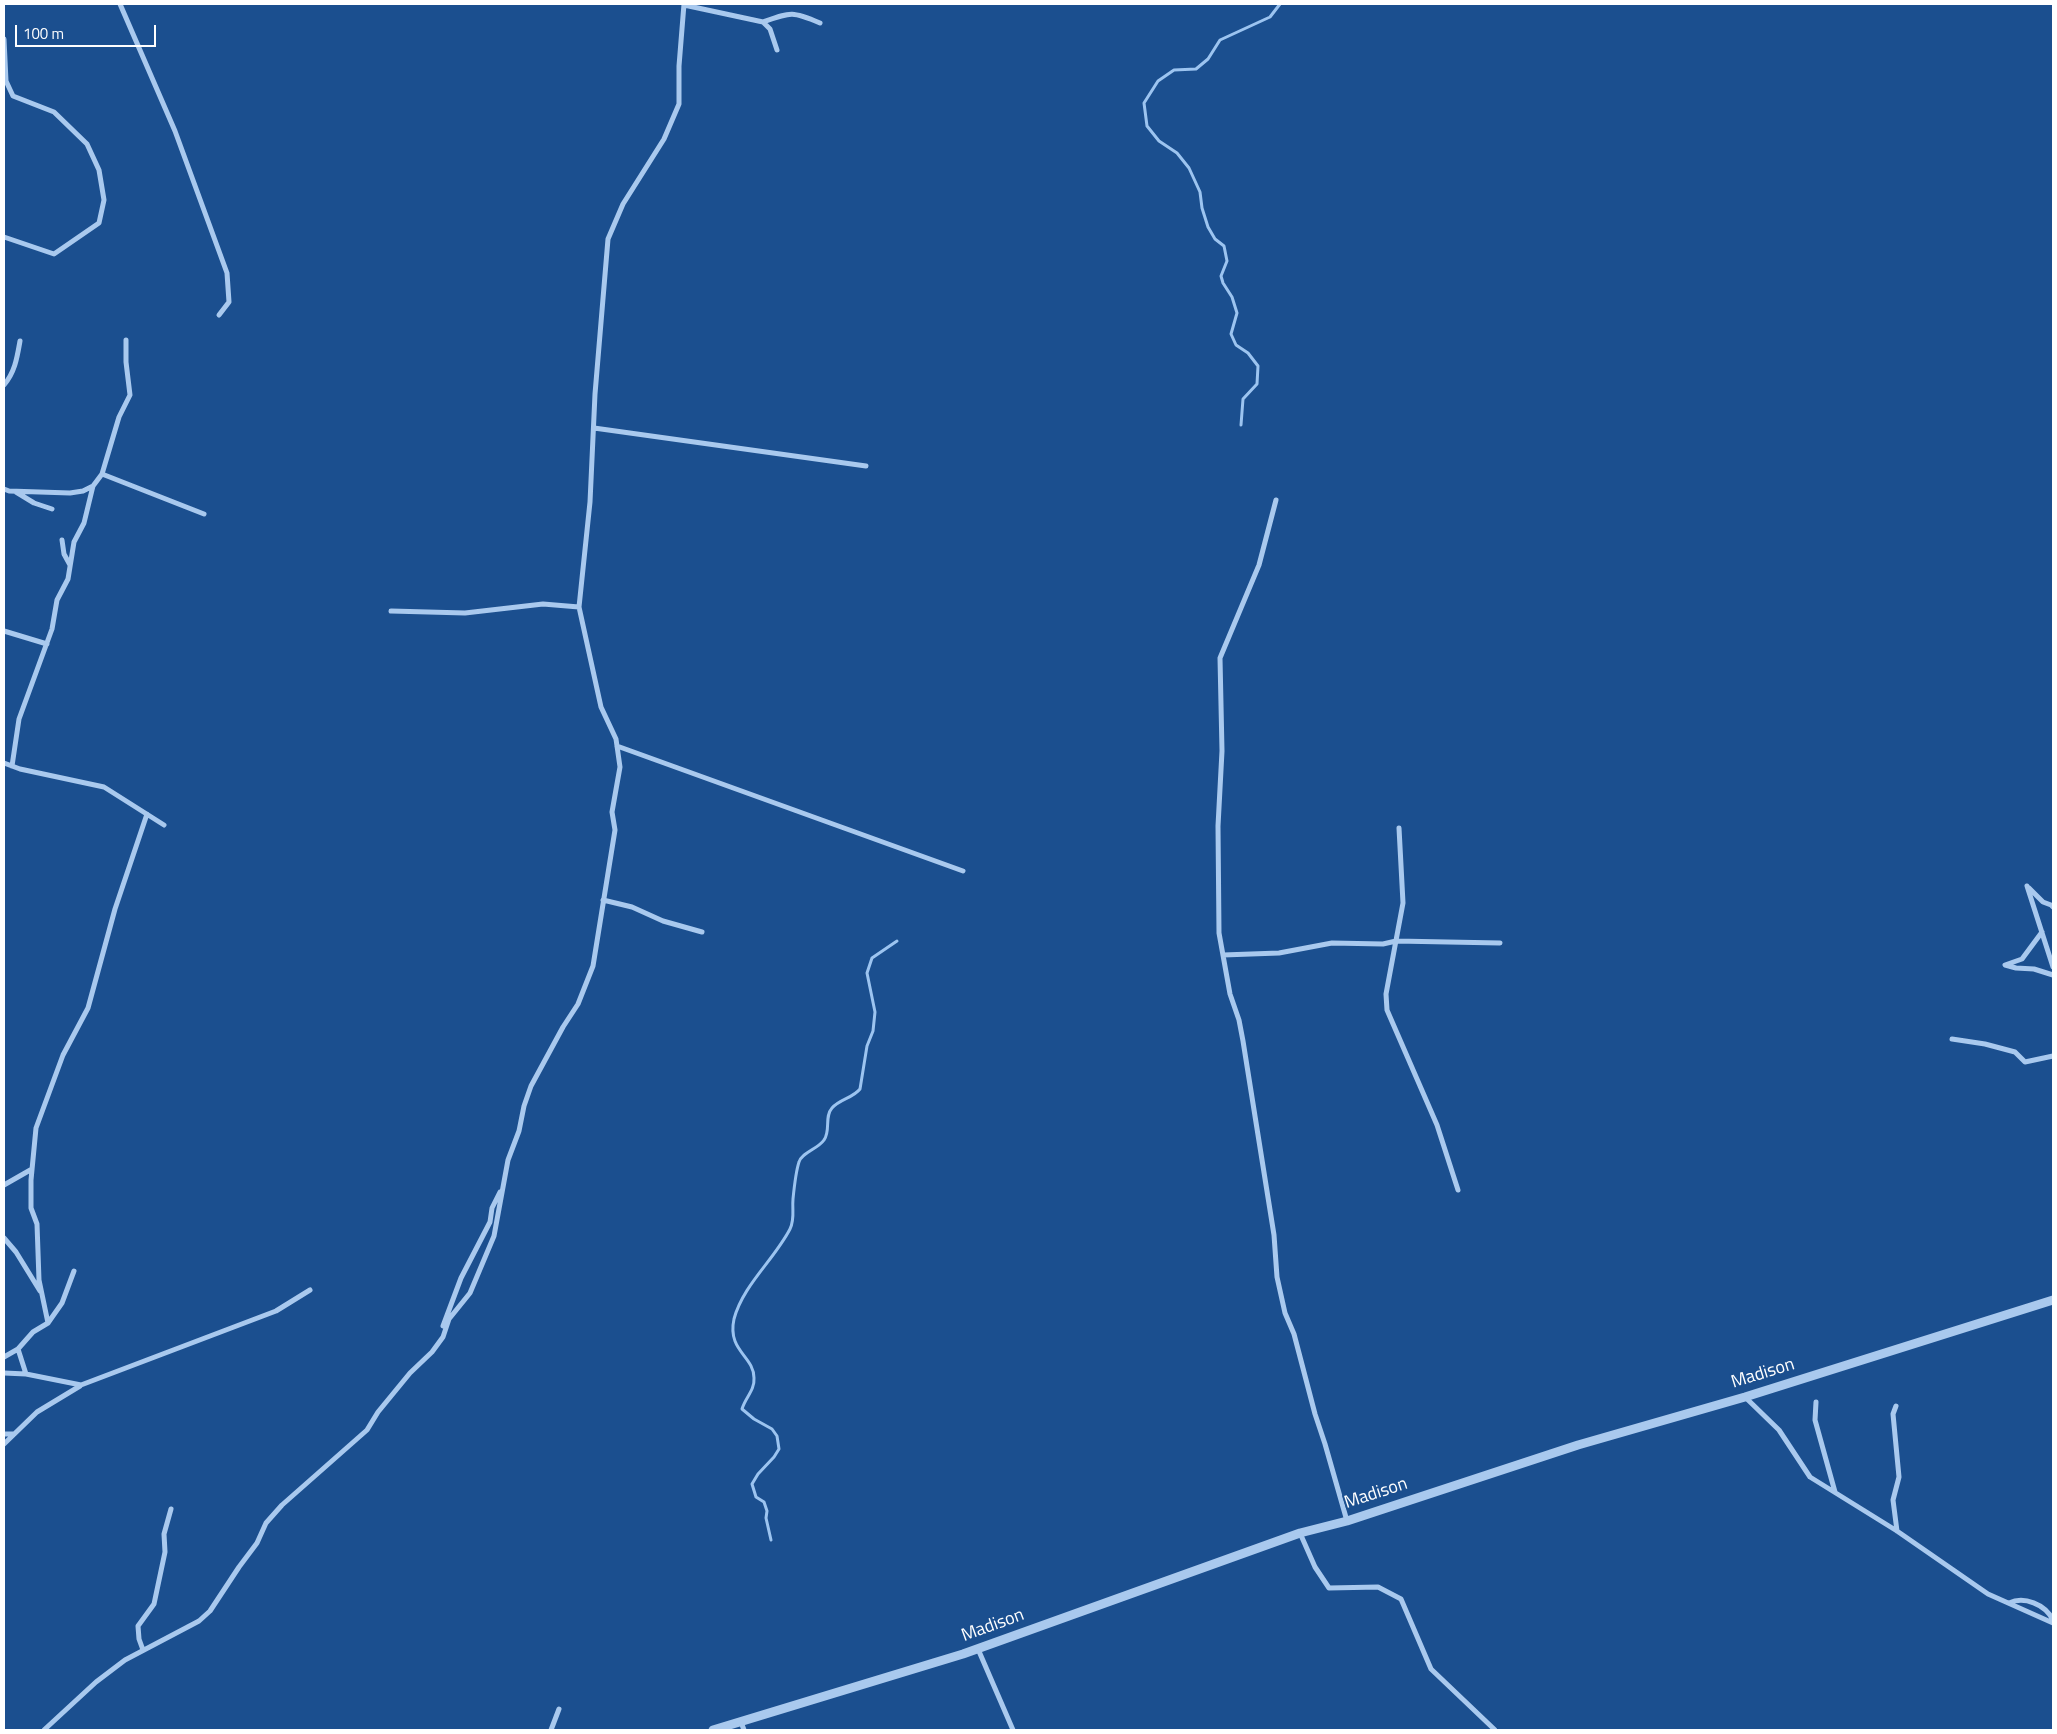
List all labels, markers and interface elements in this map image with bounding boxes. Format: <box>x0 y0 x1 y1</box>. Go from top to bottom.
scale bar <box>18 15 159 47</box>
text: 100 m <box>23 22 64 45</box>
street label: Madison <box>1729 1354 1797 1394</box>
street label: Madison <box>1342 1474 1410 1514</box>
street label: Madison <box>959 1605 1027 1647</box>

